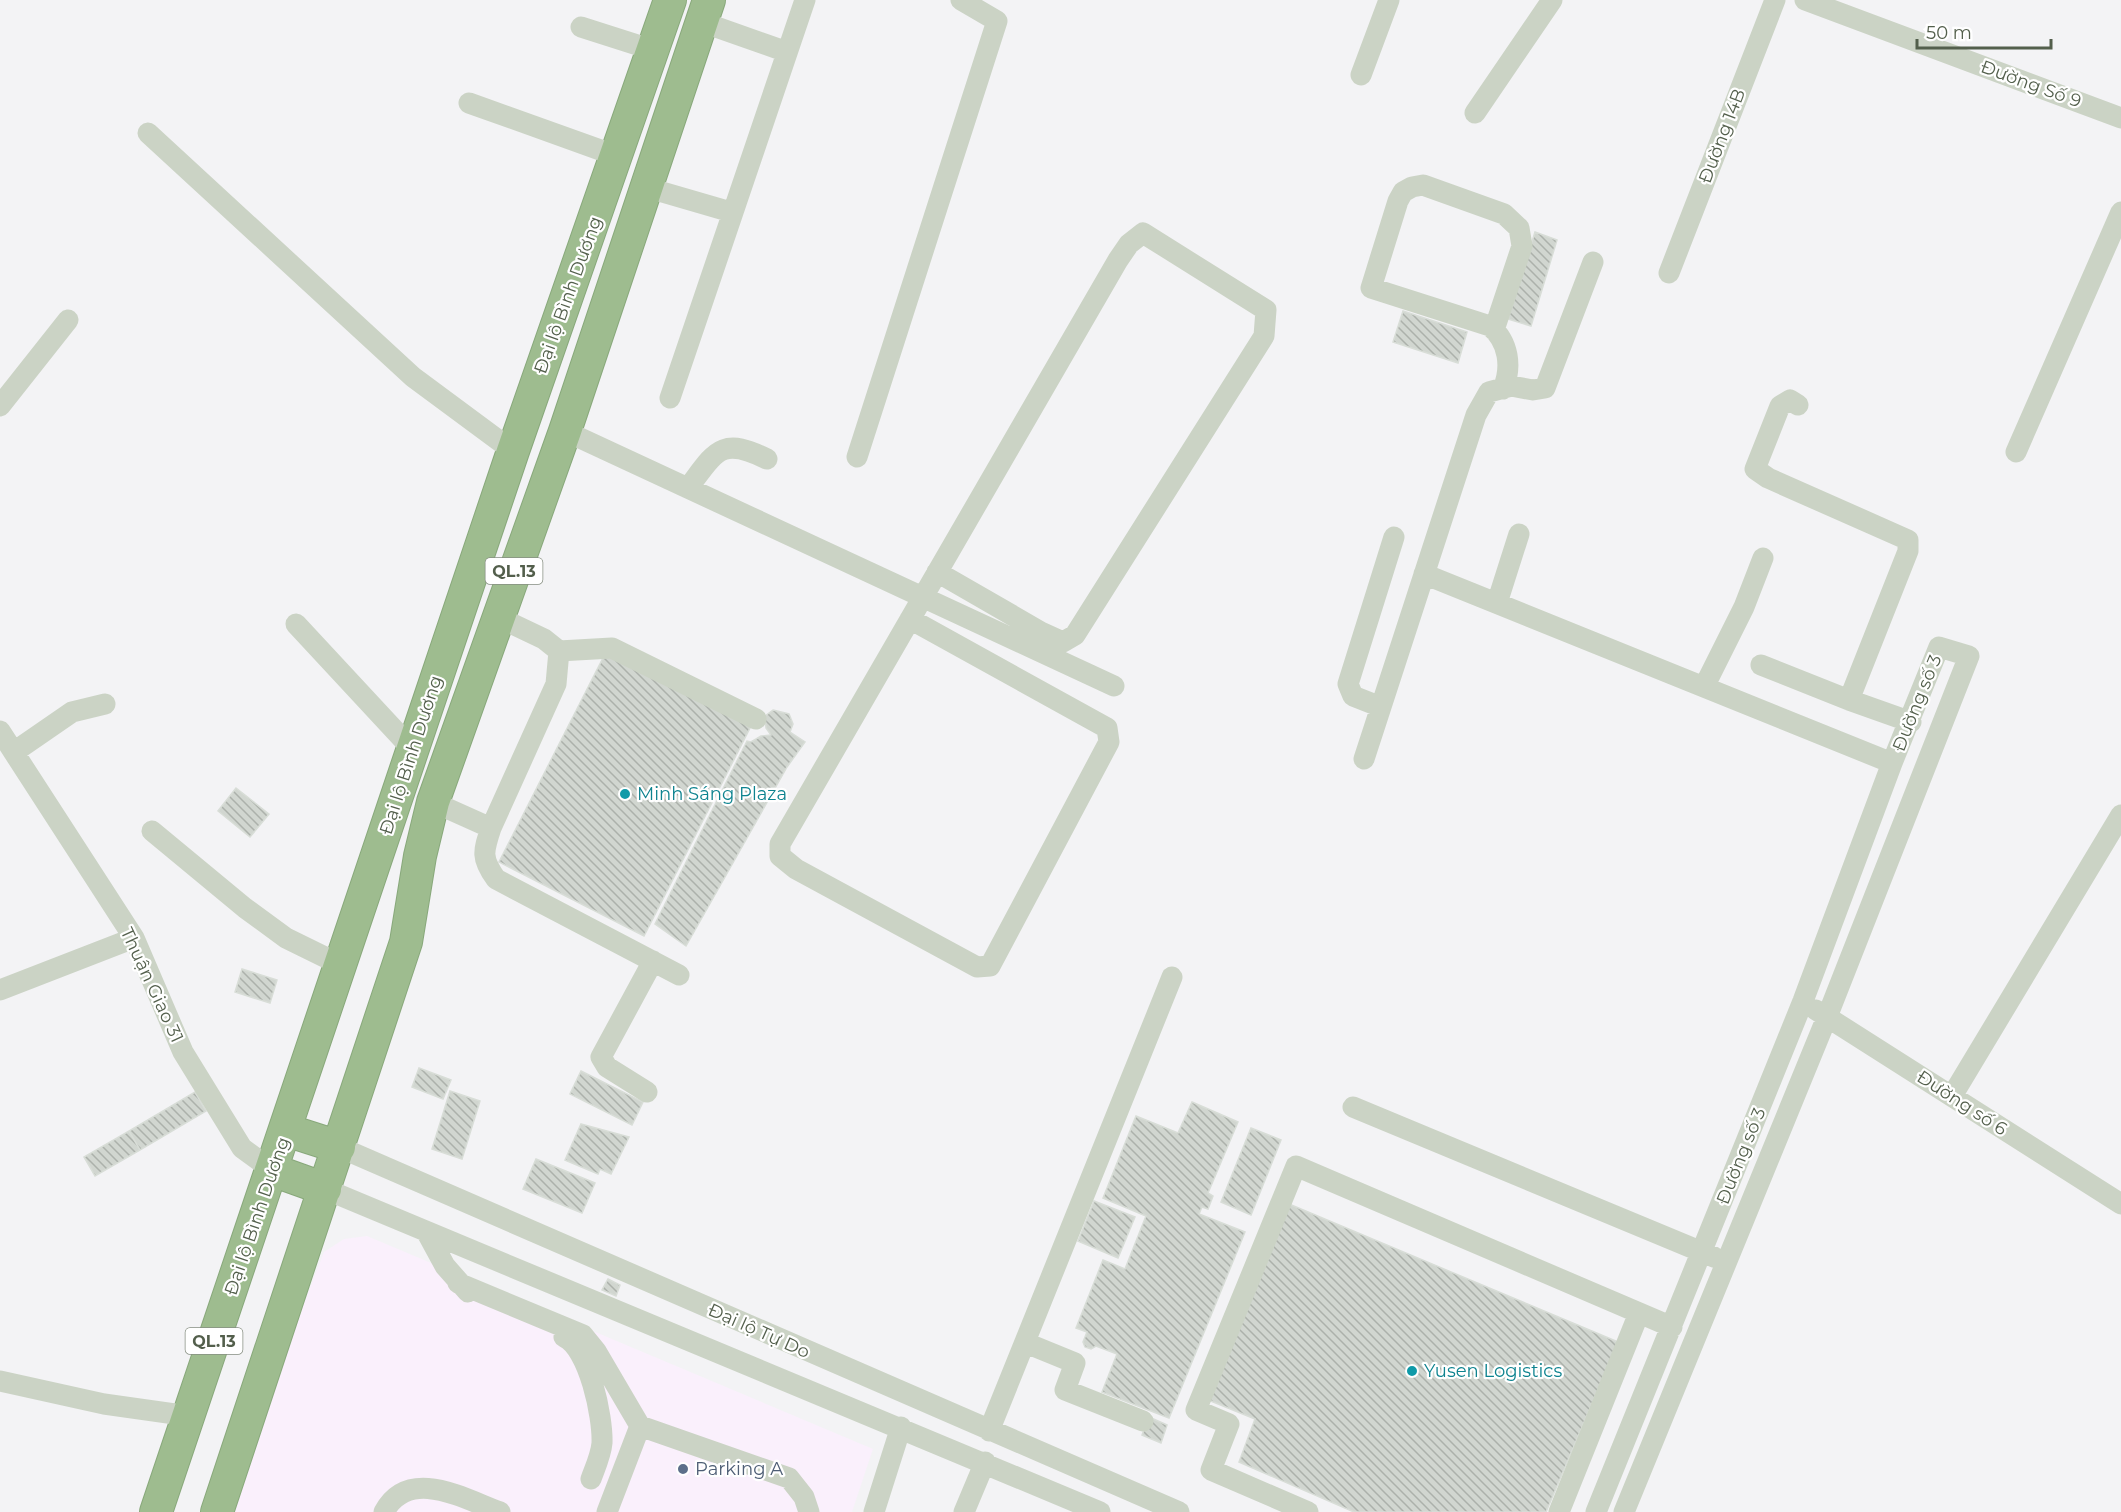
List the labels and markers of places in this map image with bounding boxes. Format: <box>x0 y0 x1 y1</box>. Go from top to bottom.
place label: Minh Sáng Plaza <box>637 783 787 805</box>
marker: Minh Sáng Plaza <box>618 787 632 801</box>
place label: Yusen Logistics <box>1424 1360 1562 1382</box>
marker: Yusen Logistics <box>1405 1364 1419 1378</box>
place label: Parking A <box>695 1458 783 1480</box>
marker: Parking A <box>676 1462 690 1476</box>

